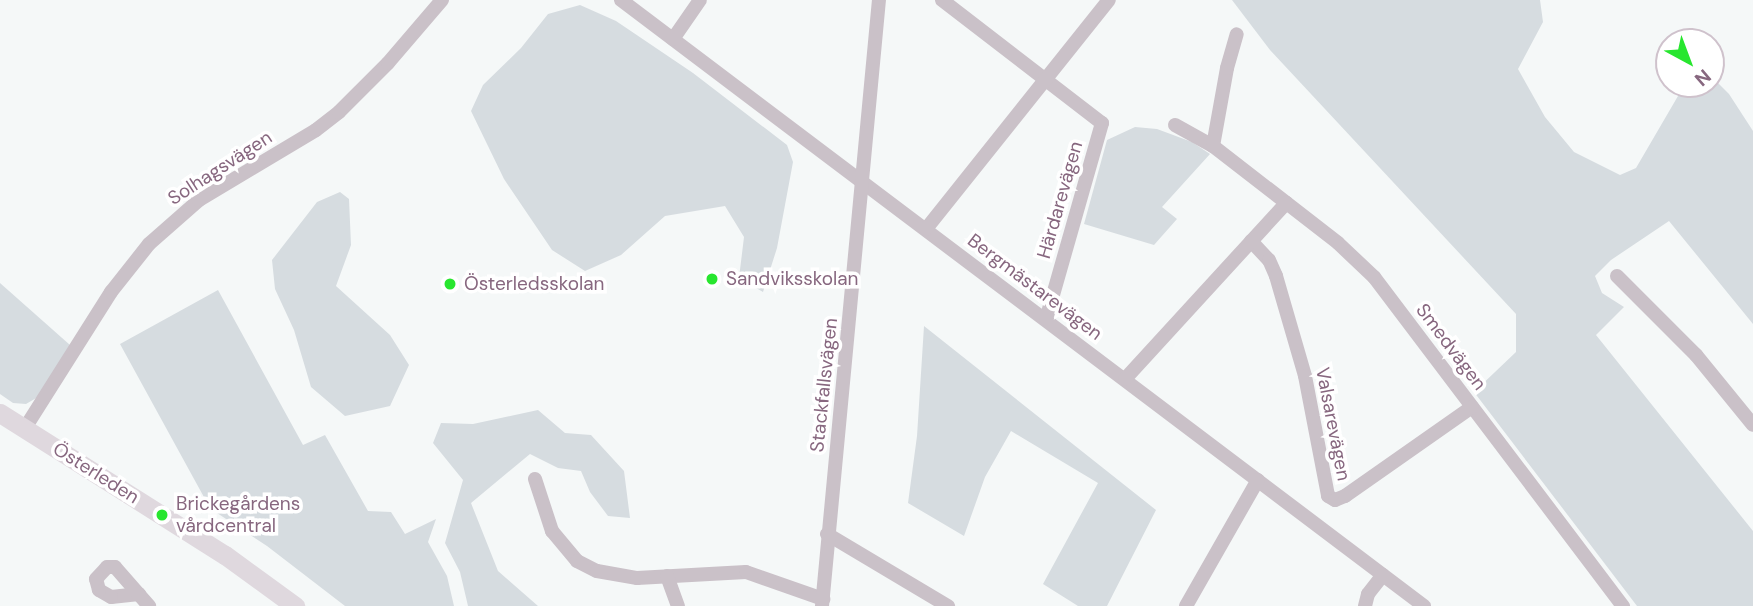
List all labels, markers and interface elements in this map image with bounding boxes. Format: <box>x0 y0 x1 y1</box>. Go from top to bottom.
north arrow <box>1655 28 1725 98</box>
text: N <box>1689 64 1716 92</box>
street label: Solhagsvägen <box>164 126 276 210</box>
street label: Härdarevägen <box>1032 139 1088 261</box>
street label: Bergmästarevägen <box>963 229 1107 345</box>
place label: Sandviksskolan <box>726 268 858 290</box>
marker: Sandviksskolan <box>704 271 720 287</box>
place label: Österledsskolan <box>464 273 604 295</box>
marker: Österledsskolan <box>442 276 458 292</box>
street label: Smedvägen <box>1411 299 1491 395</box>
street label: Stackfallsvägen <box>806 317 842 453</box>
street label: Valsarevägen <box>1311 365 1355 483</box>
street label: Österleden <box>49 438 143 508</box>
place label: Brickegårdens vårdcentral <box>176 493 300 537</box>
marker: Brickegårdens vårdcentral <box>154 507 170 523</box>

